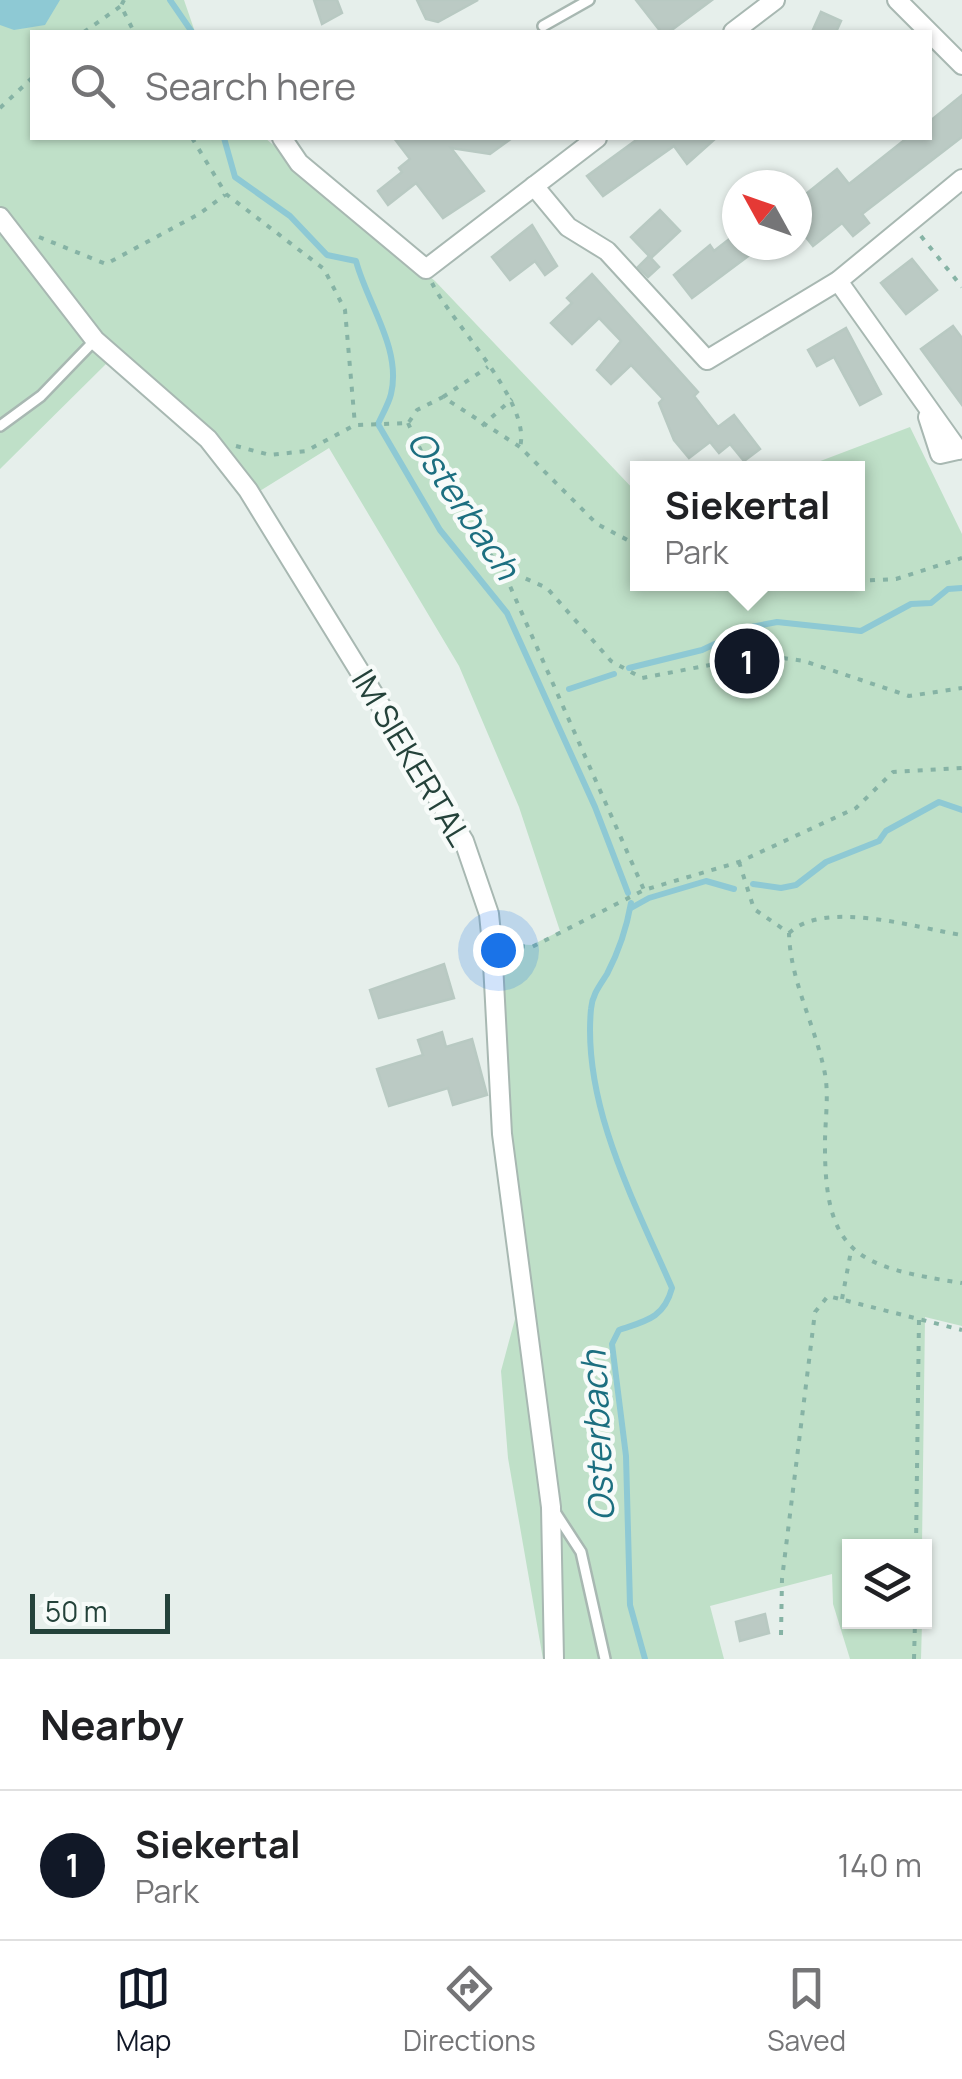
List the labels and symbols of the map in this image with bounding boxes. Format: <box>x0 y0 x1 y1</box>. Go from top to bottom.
north arrow <box>722 170 812 260</box>
water label: Osterbach <box>396 420 532 590</box>
pin: 1 <box>714 624 780 698</box>
street label: IM SIEKERTAL <box>342 661 482 854</box>
your location <box>473 925 524 976</box>
water label: Osterbach <box>569 1349 625 1522</box>
scale bar <box>30 1589 170 1634</box>

